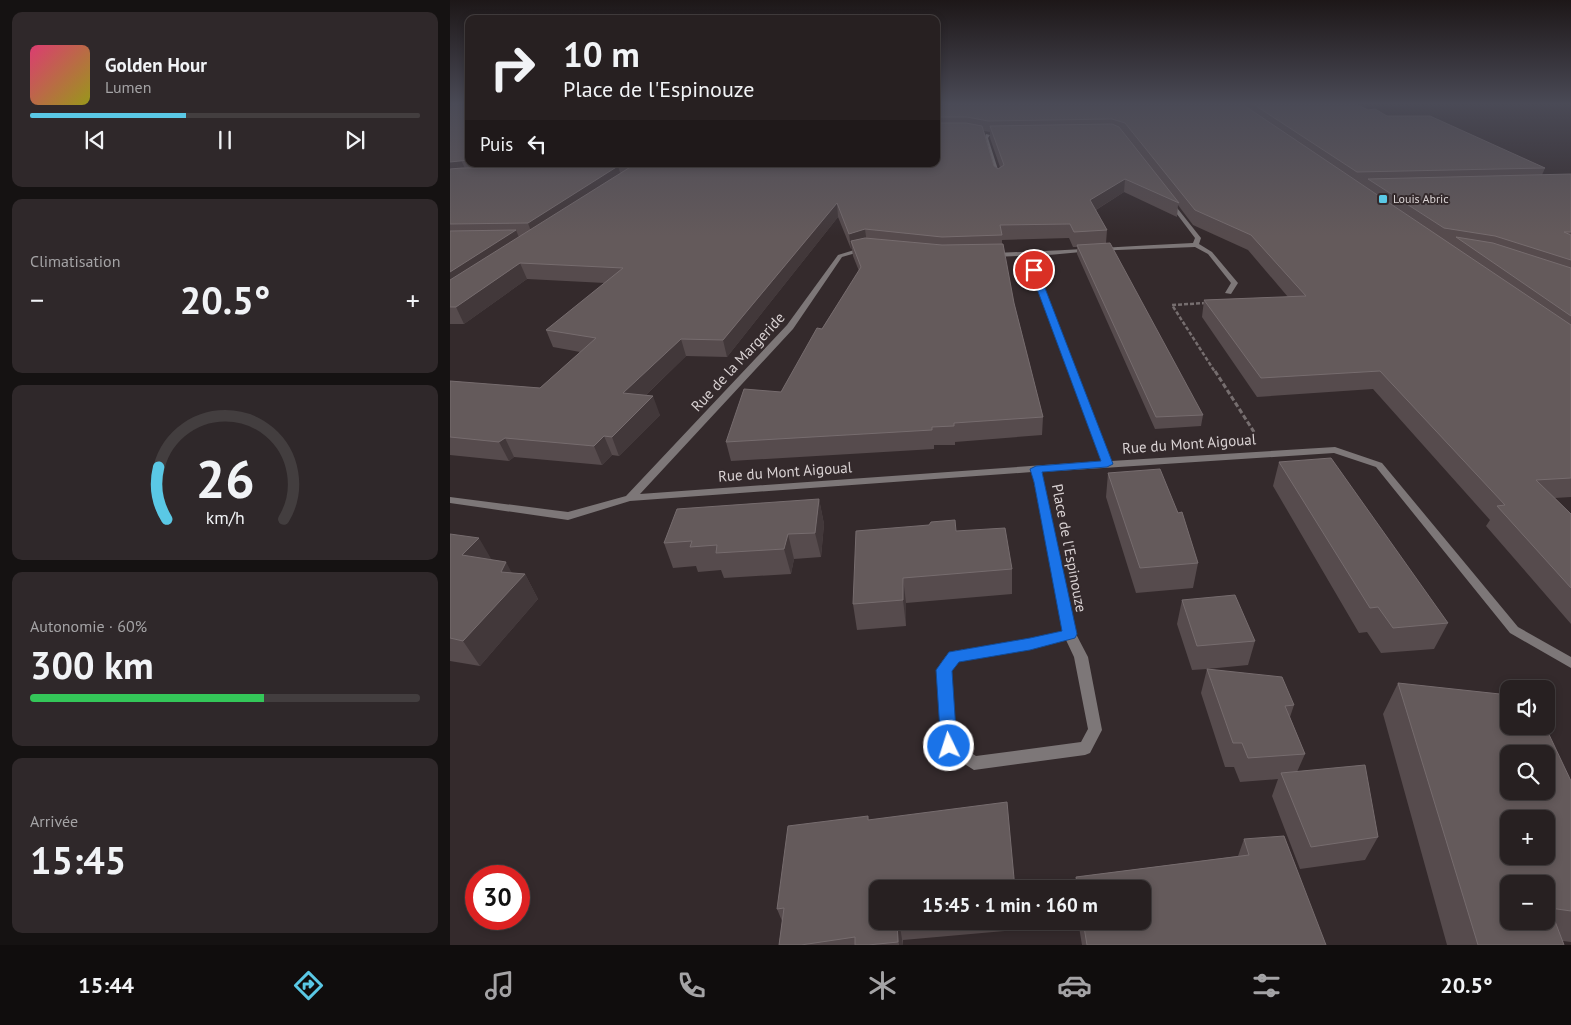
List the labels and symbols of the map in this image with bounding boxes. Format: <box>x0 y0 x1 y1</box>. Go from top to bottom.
place label: Louis Abric <box>1393 191 1449 206</box>
marker: Louis Abric <box>1377 193 1389 205</box>
pin <box>1013 249 1055 291</box>
street label: Rue de la Margeride <box>687 308 789 415</box>
street label: Rue du Mont Aigoual <box>1121 429 1257 458</box>
street label: Rue du Mont Aigoual <box>717 457 853 486</box>
street label: Place de l'Espinouze <box>1048 482 1091 614</box>
position arrow <box>922 719 974 771</box>
speed limit sign: 30 <box>465 865 530 930</box>

